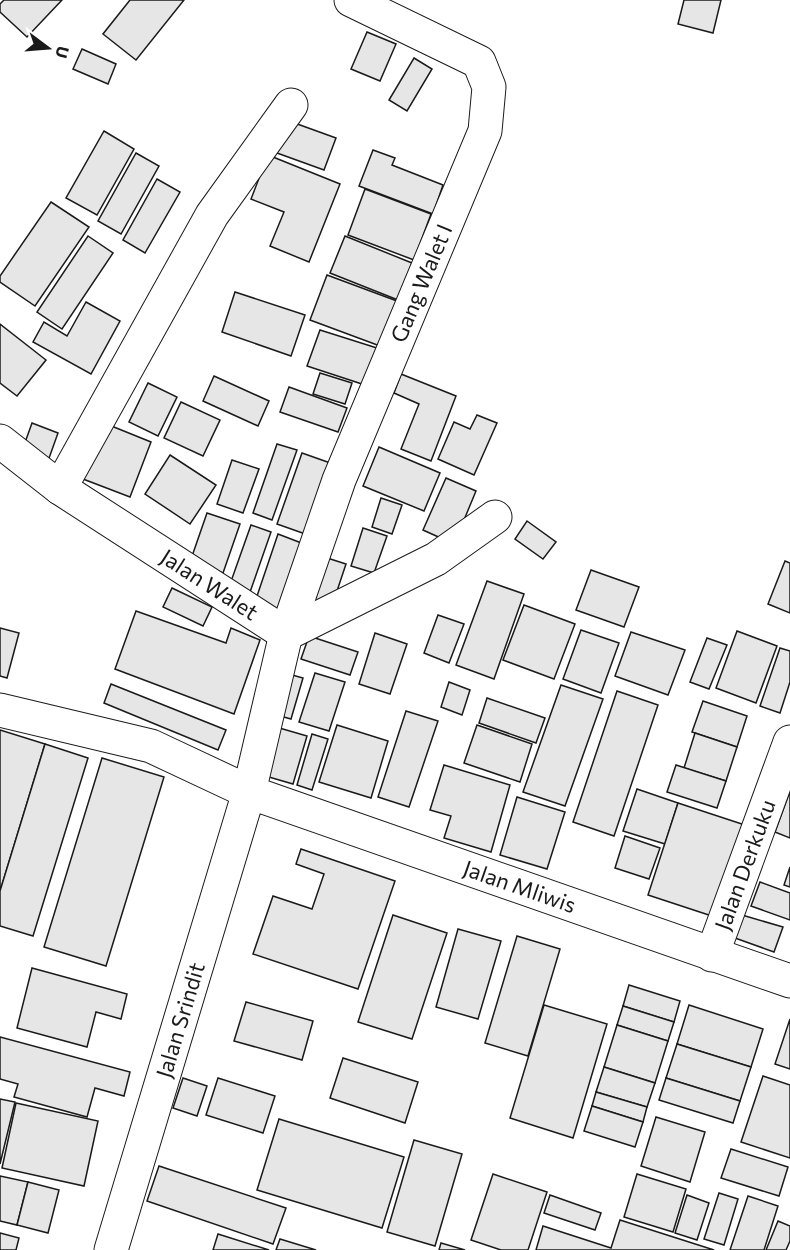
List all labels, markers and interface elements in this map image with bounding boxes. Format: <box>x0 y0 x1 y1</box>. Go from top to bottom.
north arrow <box>18 18 78 78</box>
text: U <box>52 44 74 60</box>
street label: Gang Walet I <box>384 220 458 346</box>
street label: Jalan Walet <box>156 543 263 625</box>
street label: Jalan Derkuku <box>708 796 781 934</box>
street label: Jalan Mliwis <box>460 854 580 918</box>
street label: Jalan Srindit <box>150 959 210 1081</box>

